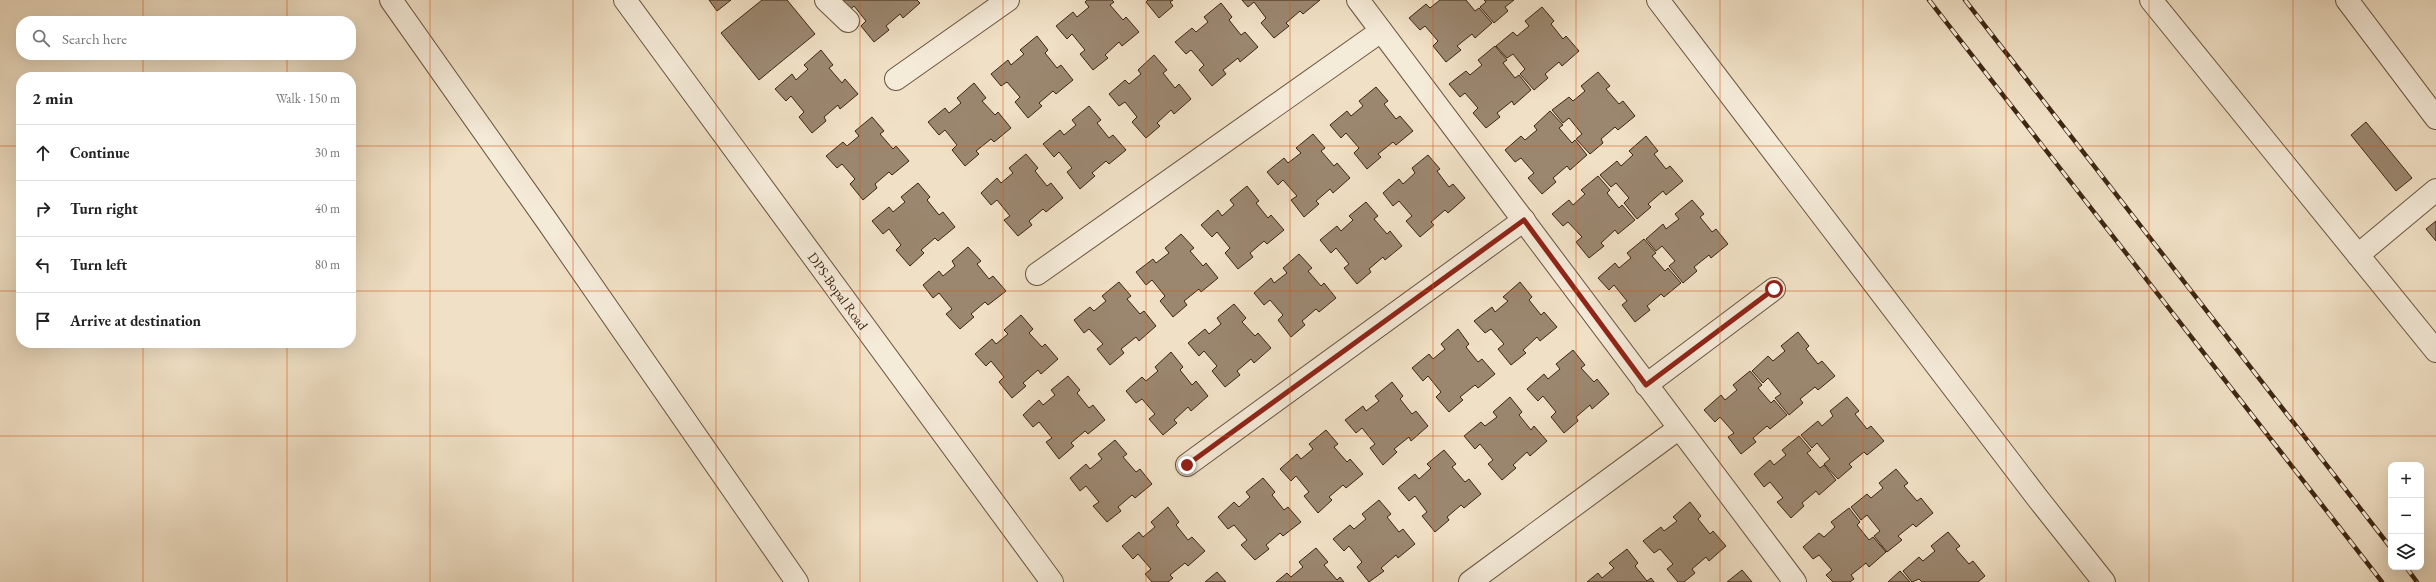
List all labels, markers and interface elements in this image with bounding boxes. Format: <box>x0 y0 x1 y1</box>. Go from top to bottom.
search box <box>16 16 356 60</box>
icon: search <box>30 27 52 49</box>
text: Search here <box>62 29 127 48</box>
text: 2 min <box>32 87 73 109</box>
text: Walk · 150 m <box>276 90 340 107</box>
icon: ahead <box>32 142 54 164</box>
text: Continue <box>70 143 130 162</box>
text: 30 m <box>315 144 340 161</box>
icon: right <box>32 198 54 220</box>
text: Turn right <box>70 199 138 218</box>
text: 40 m <box>315 200 340 217</box>
street label: DPS-Bopal Road <box>804 249 873 334</box>
icon: left <box>32 254 54 276</box>
text: Turn left <box>70 255 127 274</box>
text: 80 m <box>315 256 340 273</box>
route start <box>1765 280 1783 298</box>
icon: arrive <box>32 310 54 332</box>
text: Arrive at destination <box>70 311 201 330</box>
route end <box>1178 456 1196 474</box>
map controls <box>2388 462 2424 570</box>
button: + <box>2388 462 2424 498</box>
button: − <box>2388 498 2424 534</box>
button: layers <box>2388 534 2424 570</box>

